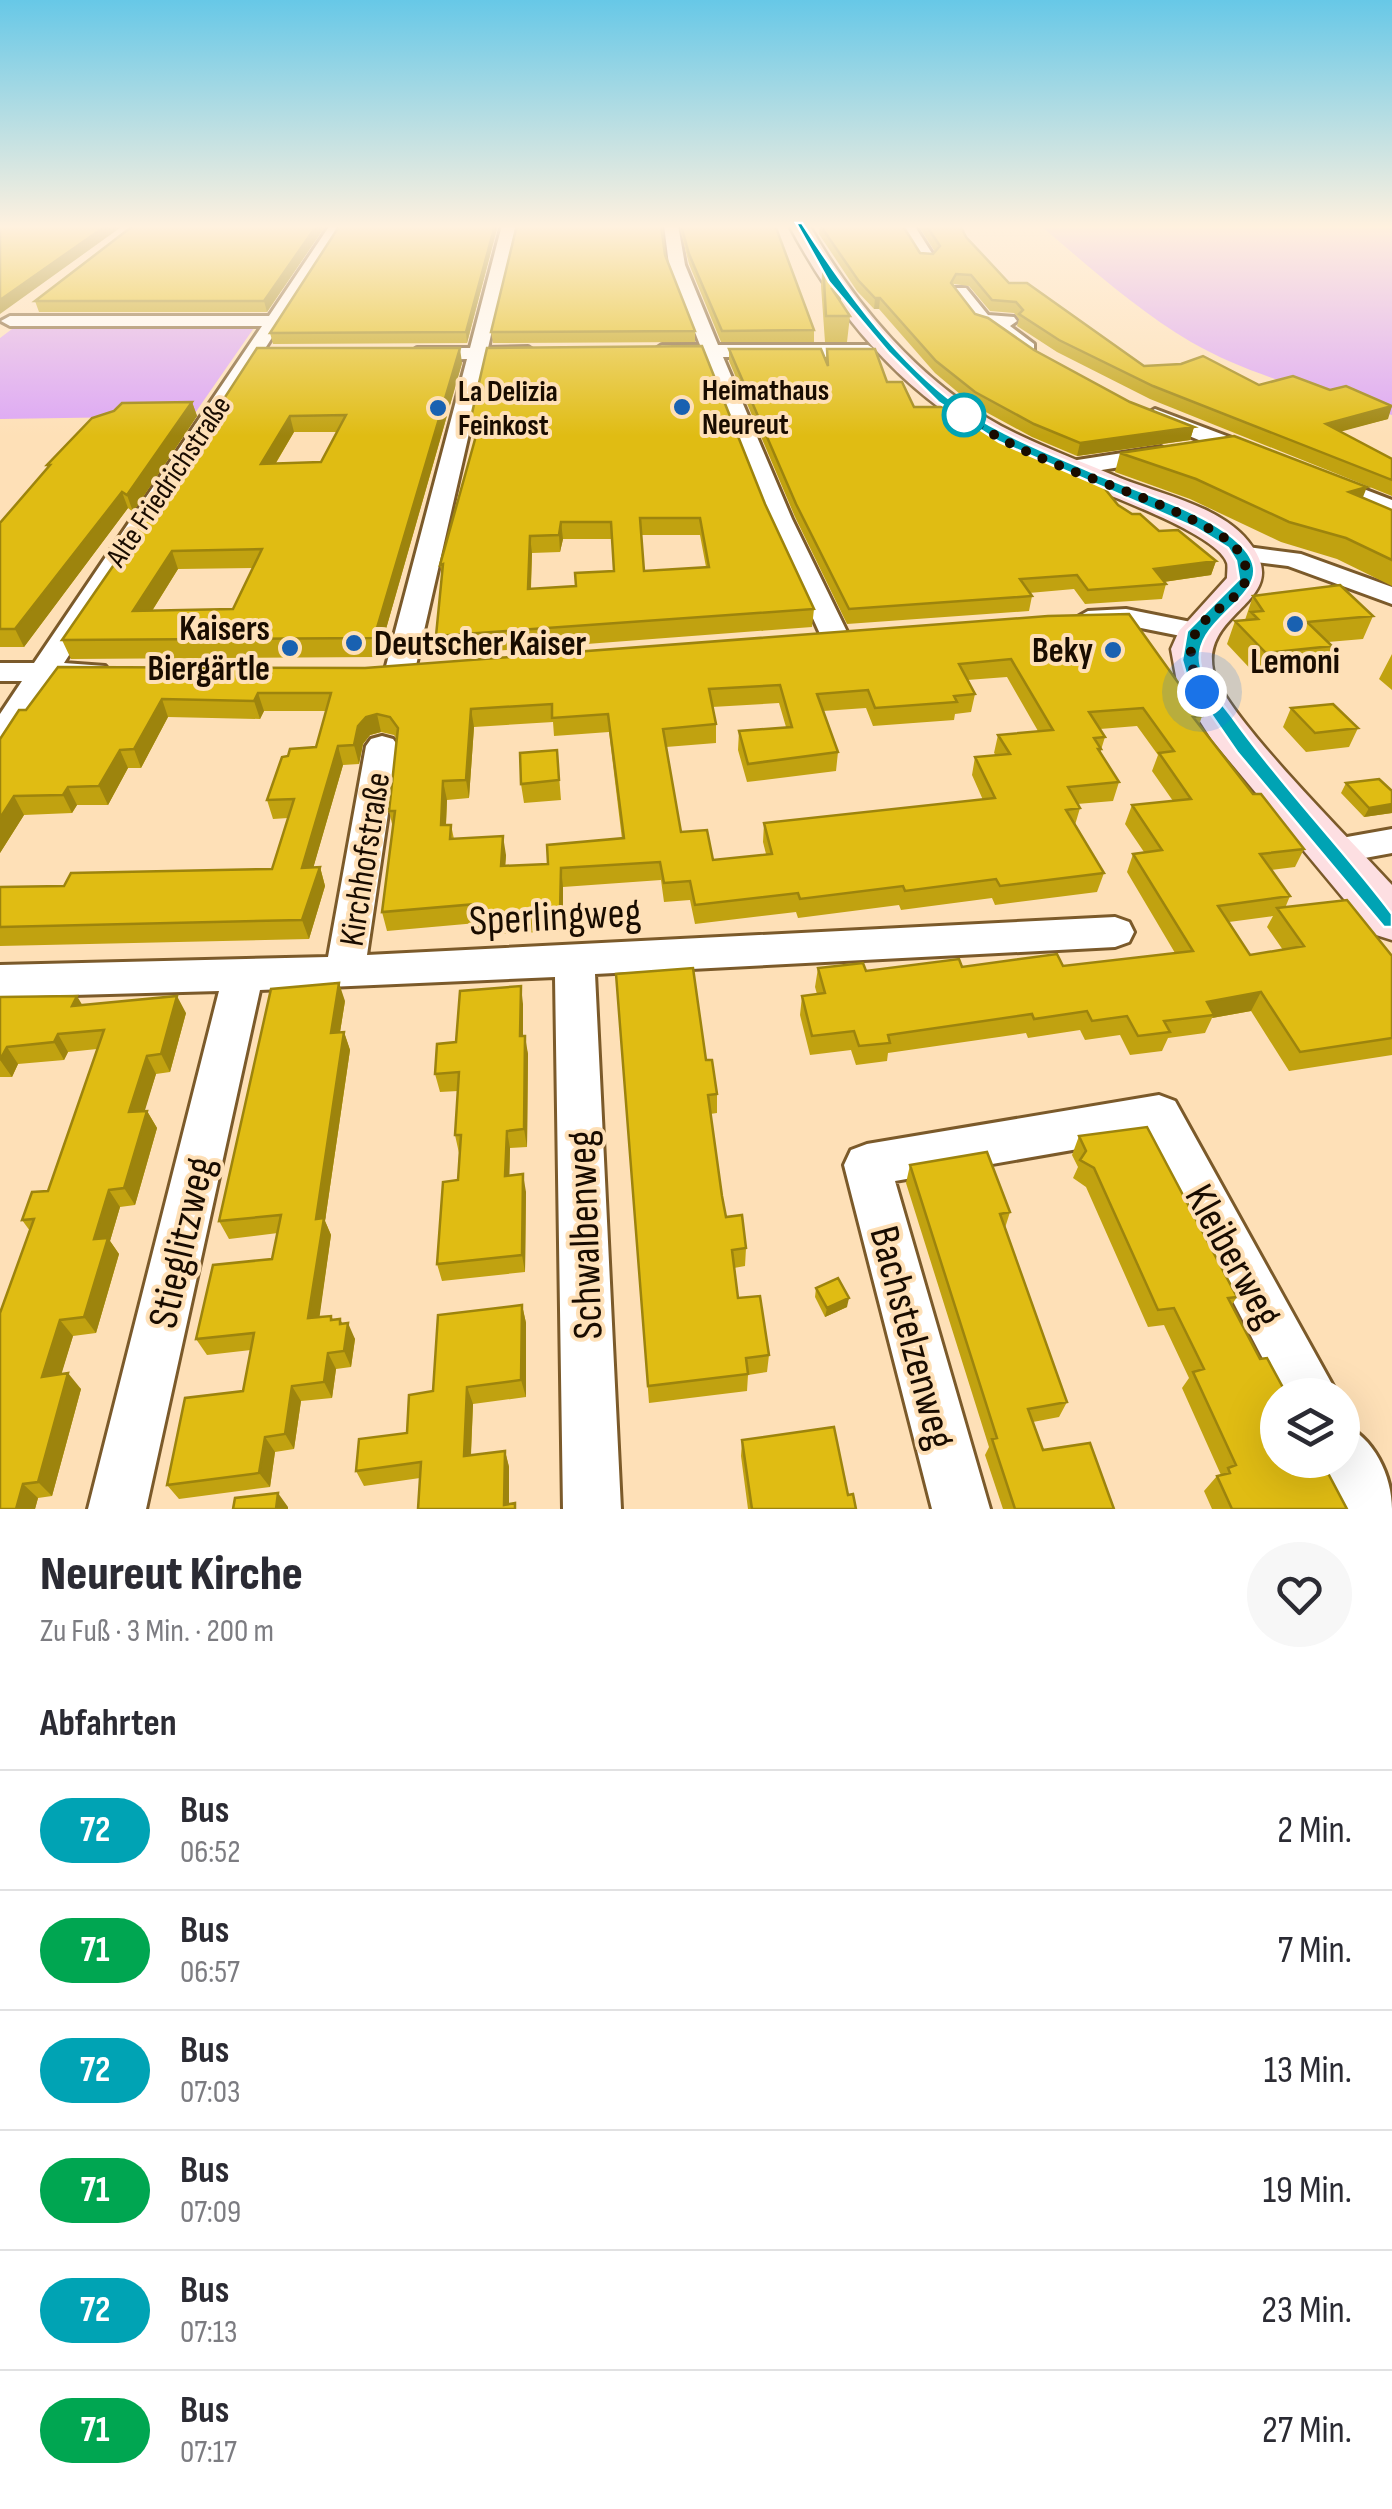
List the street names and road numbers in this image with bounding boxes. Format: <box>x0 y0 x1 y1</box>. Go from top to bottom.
street label: Alte Friedrichstraße <box>98 389 239 575</box>
street label: Kirchhofstraße <box>331 769 400 949</box>
street label: Sperlingweg <box>468 888 642 947</box>
street label: Schwalbenweg <box>556 1130 615 1340</box>
street label: Stieglitzweg <box>138 1152 227 1333</box>
street label: Kleiberweg <box>1173 1176 1293 1337</box>
street label: Bachstelzenweg <box>857 1221 966 1455</box>

